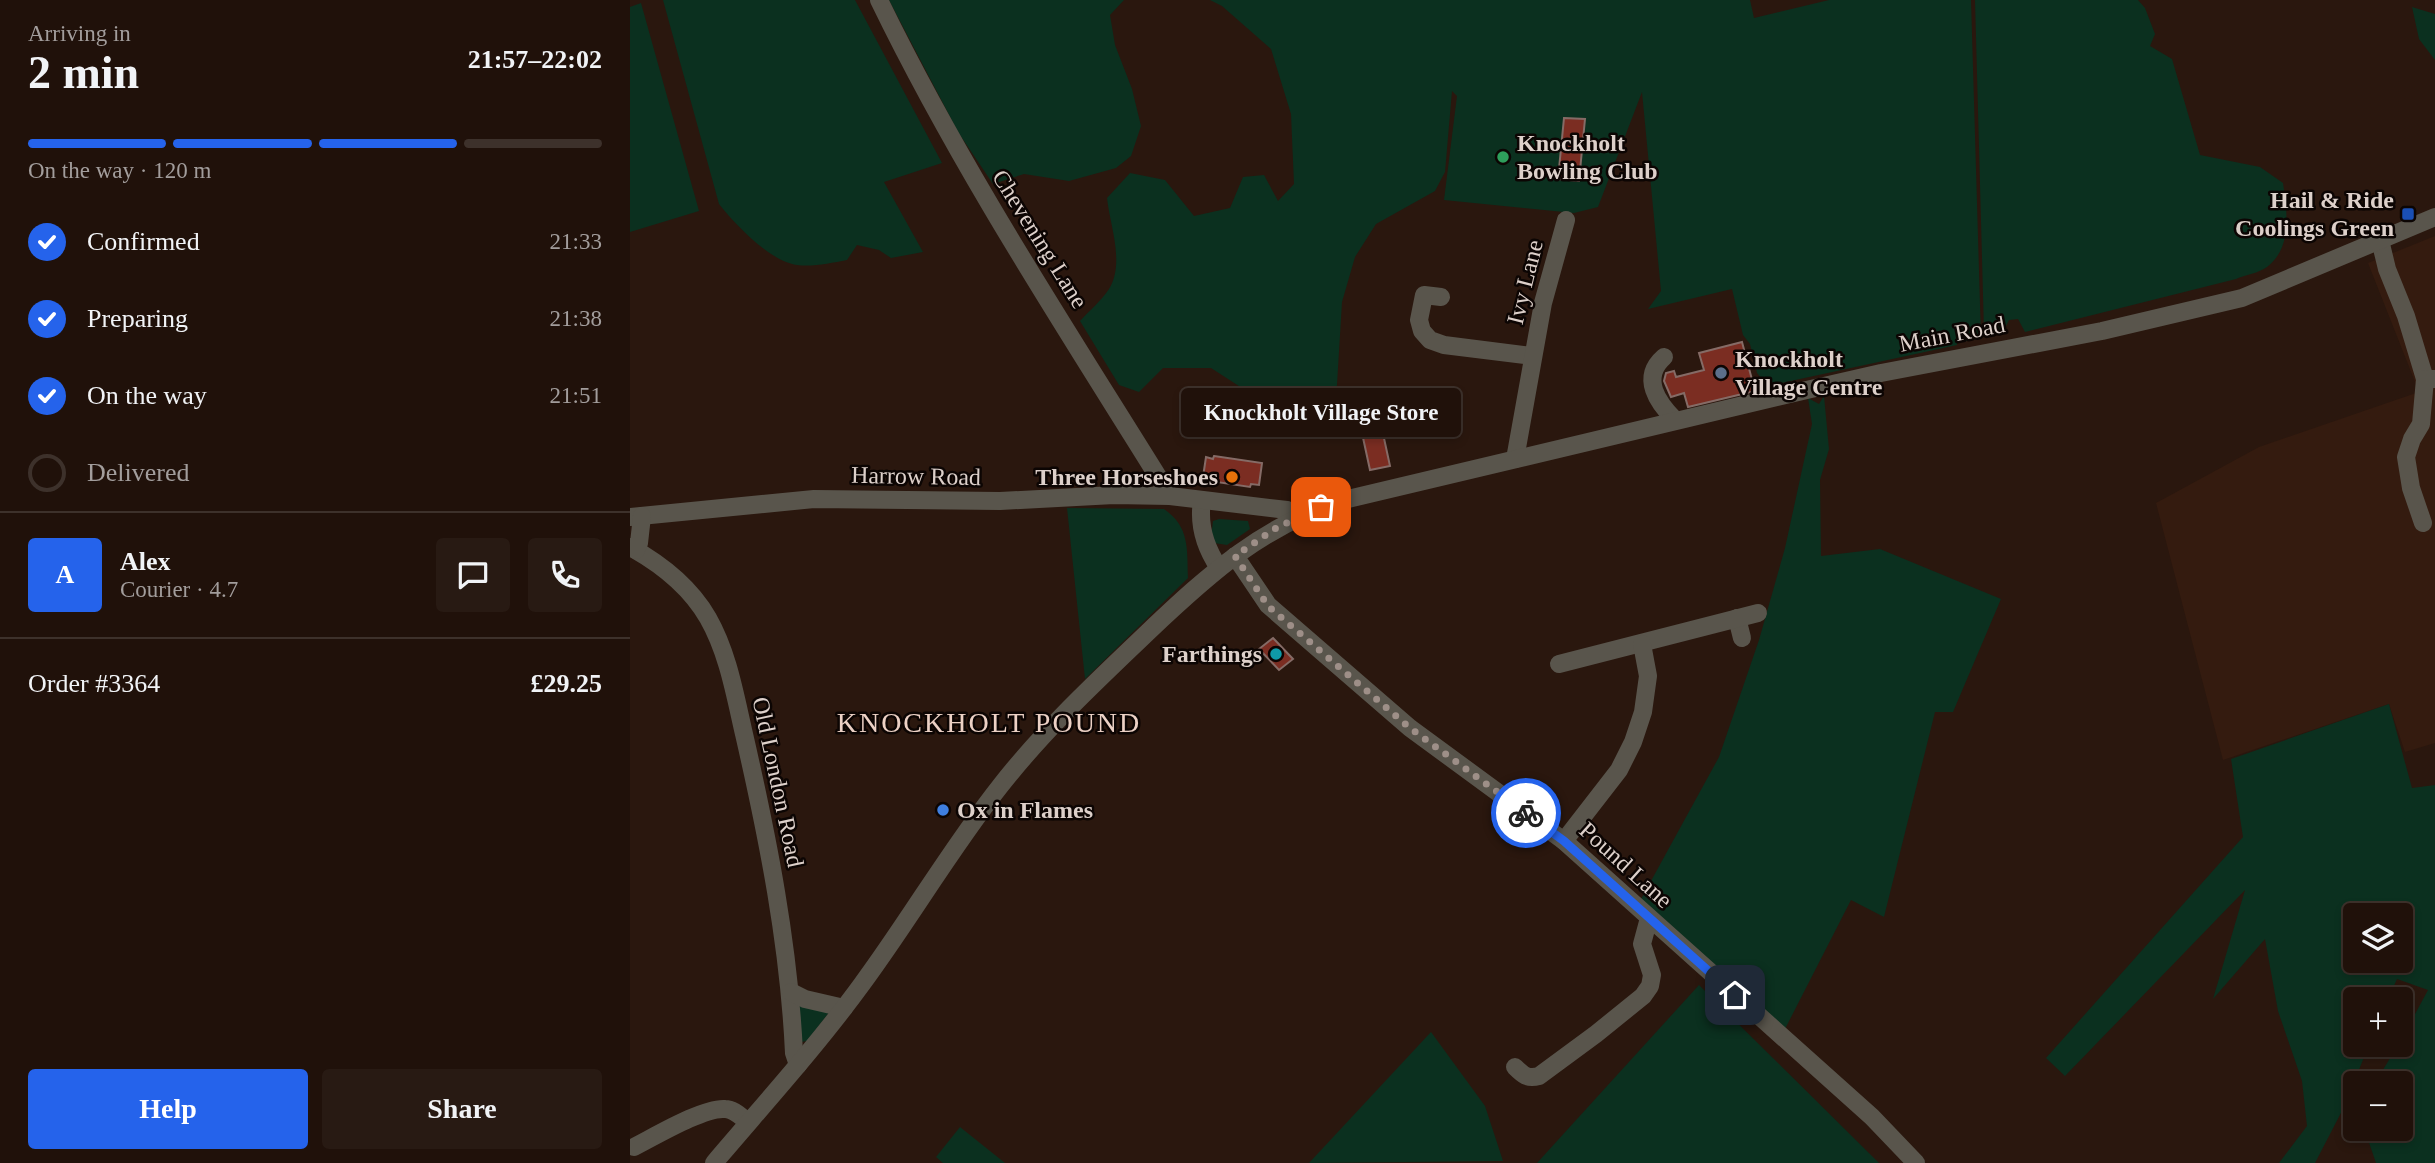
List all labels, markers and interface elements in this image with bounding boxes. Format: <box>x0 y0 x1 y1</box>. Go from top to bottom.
text: Arriving in <box>28 21 131 46</box>
text: 21:57–22:02 <box>468 45 602 74</box>
text: 2 min <box>28 47 139 98</box>
place label: Knockholt Bowling Club <box>1517 130 1658 184</box>
marker: Knockholt Bowling Club <box>1495 149 1511 165</box>
text: On the way · 120 m <box>28 158 211 183</box>
street label: Chevening Lane <box>987 165 1093 313</box>
place label: Hail & Ride Coolings Green <box>2235 187 2394 241</box>
marker: Hail & Ride Coolings Green <box>2400 206 2416 222</box>
icon: check <box>28 223 66 261</box>
text: Confirmed <box>87 227 200 256</box>
text: 21:33 <box>550 229 602 254</box>
street label: Ivy Lane <box>1502 237 1548 327</box>
icon: check <box>28 300 66 338</box>
text: Preparing <box>87 304 188 333</box>
text: 21:38 <box>550 306 602 331</box>
street label: Main Road <box>1897 311 2007 357</box>
place label: Knockholt Village Centre <box>1735 346 1883 400</box>
marker: Knockholt Village Centre <box>1713 365 1729 381</box>
icon: check <box>28 377 66 415</box>
text: On the way <box>87 381 207 410</box>
text: 21:51 <box>550 383 602 408</box>
callout: Knockholt Village Store <box>1181 388 1461 437</box>
text: Knockholt Village Store <box>1204 400 1438 425</box>
text: Delivered <box>87 458 190 487</box>
street label: Harrow Road <box>851 462 981 490</box>
place label: Three Horseshoes <box>1035 464 1218 490</box>
marker: Three Horseshoes <box>1224 469 1240 485</box>
pin <box>1291 477 1351 537</box>
icon: bag <box>1302 488 1340 526</box>
button: chat <box>436 538 510 612</box>
button: phone <box>528 538 602 612</box>
text: Alex <box>120 547 171 576</box>
text: A <box>56 560 74 589</box>
text: Courier · 4.7 <box>120 577 238 602</box>
place label: Farthings <box>1162 641 1262 667</box>
marker: Farthings <box>1268 646 1284 662</box>
text: Order #3364 <box>28 669 160 698</box>
text: £29.25 <box>531 669 602 698</box>
street label: Old London Road <box>747 695 809 869</box>
district label: KNOCKHOLT POUND <box>837 707 1141 738</box>
courier <box>1491 778 1561 848</box>
icon: bike <box>1507 794 1545 832</box>
place label: Ox in Flames <box>957 797 1093 823</box>
marker: Ox in Flames <box>935 802 951 818</box>
street label: Pound Lane <box>1574 817 1678 913</box>
map controls <box>2343 903 2413 1141</box>
button: layers <box>2343 903 2413 973</box>
pin <box>1705 965 1765 1025</box>
icon: home <box>1716 976 1754 1014</box>
button: + <box>2343 987 2413 1057</box>
button: Help <box>28 1069 308 1149</box>
button: Share <box>322 1069 602 1149</box>
button: − <box>2343 1071 2413 1141</box>

